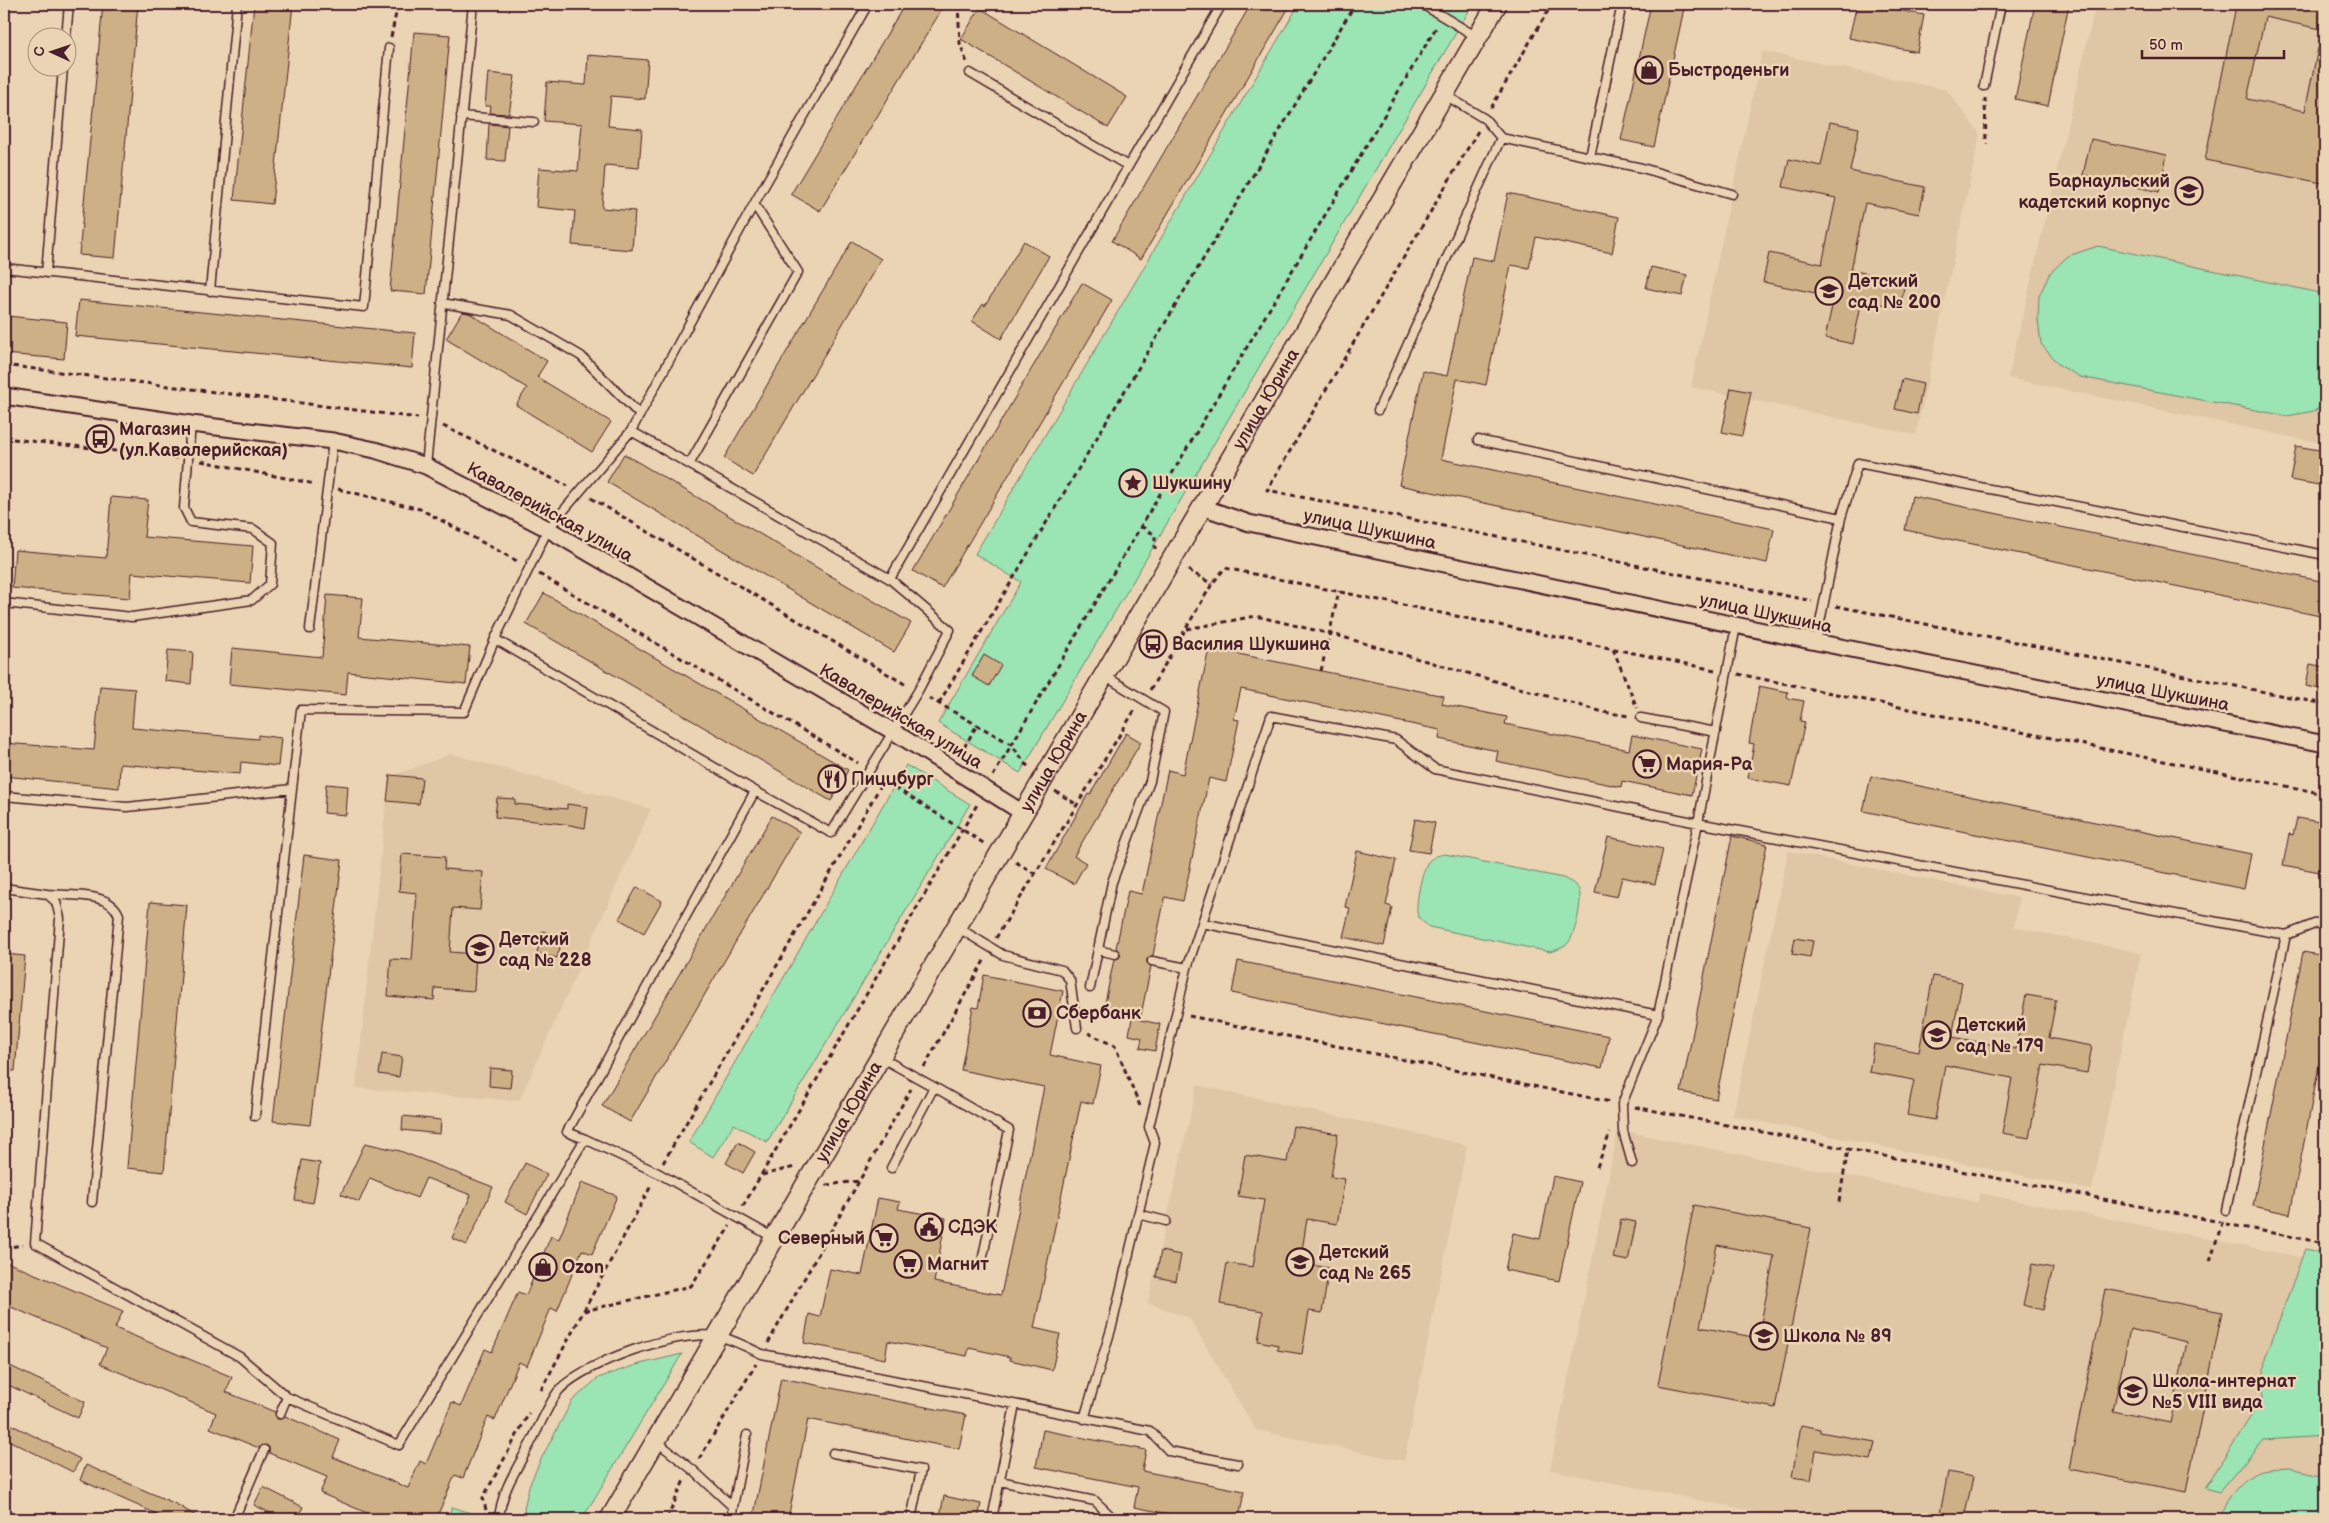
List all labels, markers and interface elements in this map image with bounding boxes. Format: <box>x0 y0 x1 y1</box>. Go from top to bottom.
north arrow <box>28 28 78 78</box>
scale bar <box>2142 28 2284 60</box>
text: 50 m <box>2149 36 2183 55</box>
text: С <box>31 46 48 57</box>
shop icon: Быстроденьги <box>1634 55 1664 85</box>
place label: Быстроденьги <box>1668 60 1789 81</box>
place label: Барнаульский кадетский корпус <box>2018 171 2170 213</box>
school or university icon: Барнаульский кадетский корпус <box>2174 176 2204 206</box>
place label: Детский сад № 200 <box>1848 271 1941 313</box>
school or university icon: Детский сад № 200 <box>1814 276 1844 306</box>
street label: улица Юрина <box>1229 345 1304 453</box>
place label: Магазин (ул.Кавалерийская) <box>119 419 288 461</box>
bus stop icon: Магазин (ул.Кавалерийская) <box>85 424 115 454</box>
street label: Кавалерийская улица <box>463 458 637 567</box>
place icon: Шукшину <box>1118 468 1148 498</box>
place label: Шукшину <box>1152 473 1232 494</box>
street label: улица Шукшина <box>1302 505 1438 554</box>
street label: улица Шукшина <box>1698 589 1834 638</box>
bus stop icon: Василия Шукшина <box>1138 629 1168 659</box>
place label: Василия Шукшина <box>1172 634 1331 655</box>
street label: Кавалерийская улица <box>815 659 986 774</box>
street label: улица Шукшина <box>2095 669 2231 716</box>
street label: улица Юрина <box>1016 707 1092 816</box>
supermarket icon: Мария-Ра <box>1632 749 1662 779</box>
place label: Мария-Ра <box>1666 754 1753 775</box>
restaurant icon: Пиццбург <box>817 764 847 794</box>
place label: Пиццбург <box>851 769 934 790</box>
place label: Детский сад № 228 <box>499 929 592 971</box>
school or university icon: Детский сад № 228 <box>465 934 495 964</box>
bank icon: Сбербанк <box>1022 998 1052 1028</box>
place label: Сбербанк <box>1056 1003 1141 1024</box>
place label: Детский сад № 179 <box>1956 1015 2044 1057</box>
school or university icon: Детский сад № 179 <box>1922 1020 1952 1050</box>
street label: улица Юрина <box>811 1057 887 1166</box>
public building icon: СДЭК <box>914 1212 944 1242</box>
place label: СДЭК <box>948 1217 998 1238</box>
supermarket icon: Северный <box>869 1223 899 1253</box>
place label: Северный <box>778 1228 865 1249</box>
place label: Детский сад № 265 <box>1319 1242 1411 1284</box>
school or university icon: Детский сад № 265 <box>1285 1247 1315 1277</box>
supermarket icon: Магнит <box>893 1249 923 1279</box>
shop icon: Ozon <box>528 1252 558 1282</box>
place label: Магнит <box>927 1254 989 1275</box>
place label: Ozon <box>562 1257 604 1278</box>
school or university icon: Школа № 89 <box>1749 1321 1779 1351</box>
place label: Школа № 89 <box>1783 1326 1892 1347</box>
place label: Школа-интернат №5 VIII вида <box>2152 1371 2296 1413</box>
school or university icon: Школа-интернат №5 VIII вида <box>2118 1376 2148 1406</box>

